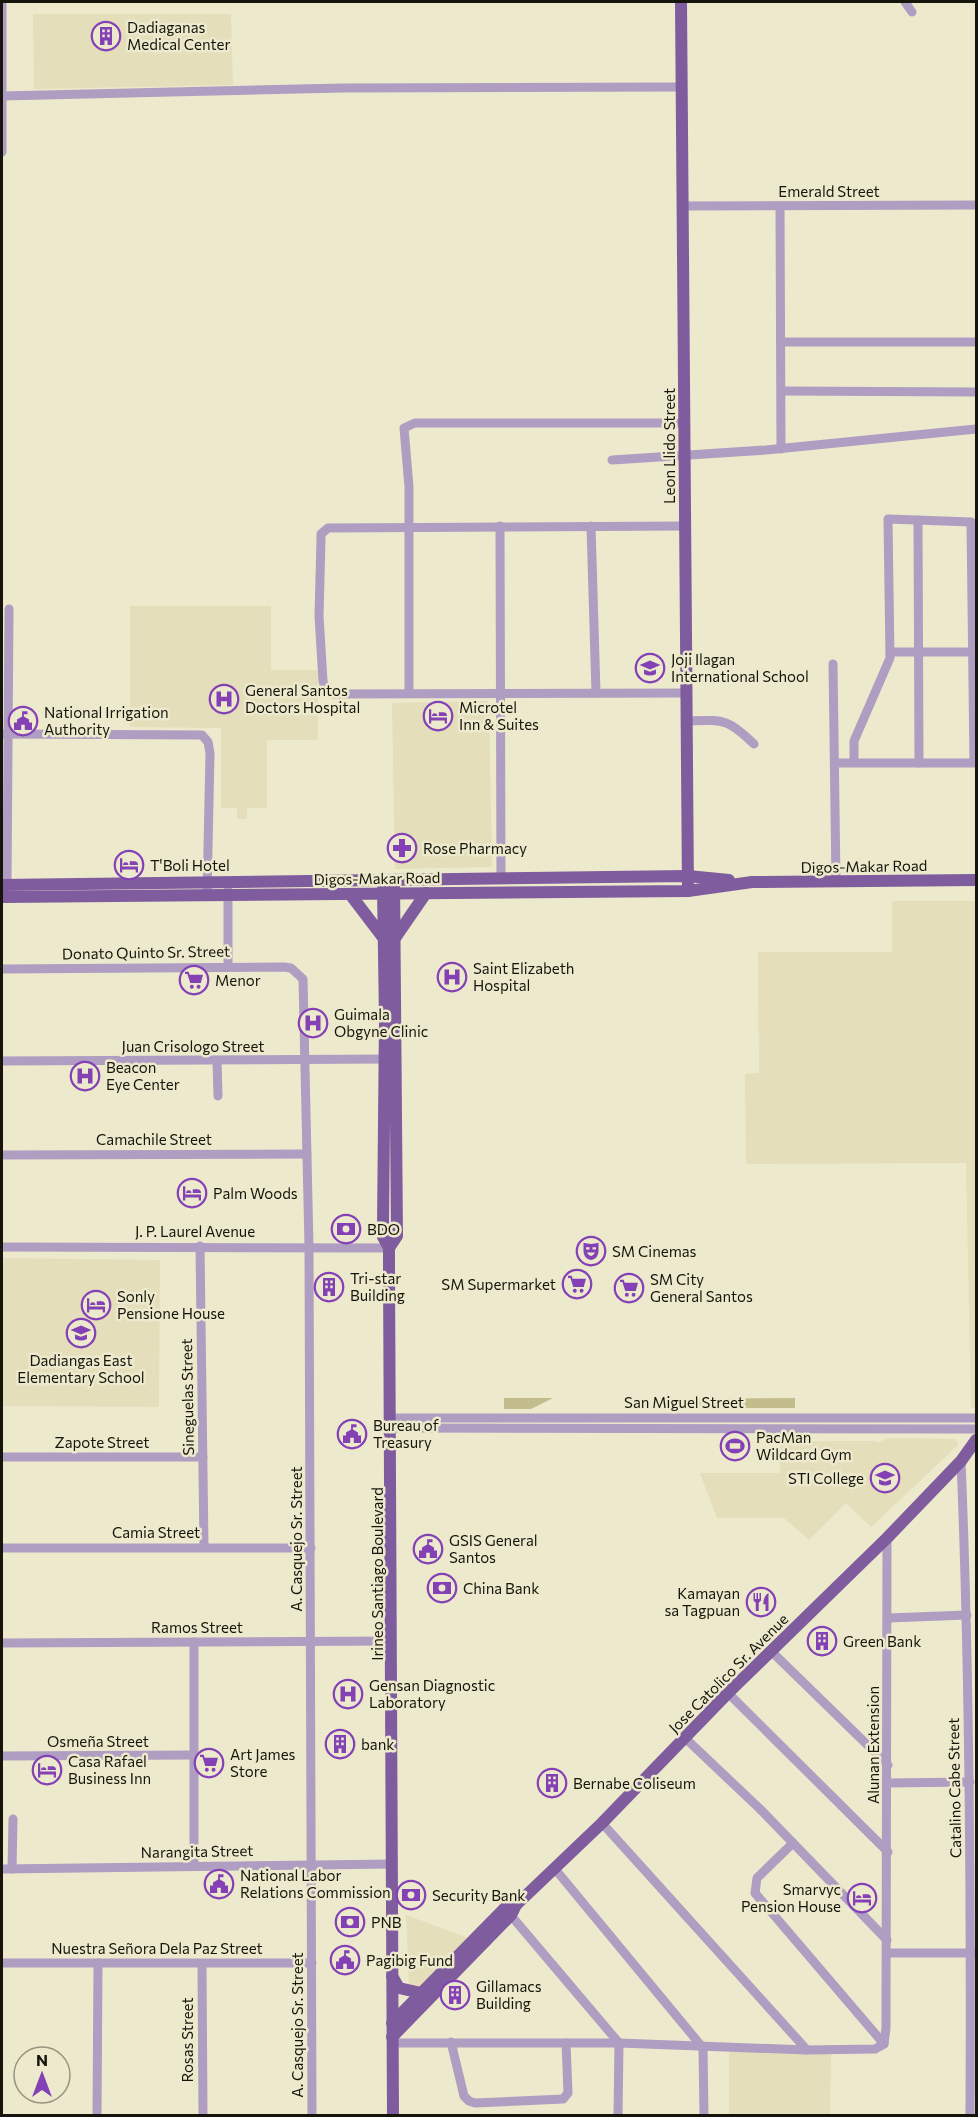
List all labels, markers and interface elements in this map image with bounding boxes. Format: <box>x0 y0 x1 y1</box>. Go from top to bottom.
place label: Dadiaganas Medical Center <box>127 18 230 53</box>
building icon: Dadiaganas Medical Center <box>90 20 122 52</box>
street label: Emerald Street <box>778 182 880 200</box>
street label: Leon Llido Street <box>660 388 678 504</box>
place label: Joji Ilagan International School <box>671 650 809 685</box>
school or university icon: Joji Ilagan International School <box>634 652 666 684</box>
place label: General Santos Doctors Hospital <box>245 681 360 716</box>
hospital icon: General Santos Doctors Hospital <box>208 683 240 715</box>
place label: Microtel Inn & Suites <box>459 698 539 733</box>
hotel icon: Microtel Inn & Suites <box>422 700 454 732</box>
place label: National Irrigation Authority <box>44 703 169 738</box>
public building icon: National Irrigation Authority <box>7 705 39 737</box>
pharmacy icon: Rose Pharmacy <box>386 832 418 864</box>
place label: Rose Pharmacy <box>423 839 527 857</box>
hotel icon: T'Boli Hotel <box>113 849 145 881</box>
place label: T'Boli Hotel <box>150 856 230 874</box>
street label: Digos-Makar Road <box>800 856 928 876</box>
street label: Digos-Makar Road <box>313 868 441 888</box>
street label: Donato Quinto Sr. Street <box>62 942 230 962</box>
place label: Saint Elizabeth Hospital <box>473 959 574 994</box>
hospital icon: Saint Elizabeth Hospital <box>436 961 468 993</box>
supermarket icon: Menor <box>178 964 210 996</box>
place label: Menor <box>215 971 261 989</box>
place label: Guimala Obgyne Clinic <box>334 1005 428 1040</box>
hospital icon: Guimala Obgyne Clinic <box>297 1007 329 1039</box>
street label: Juan Crisologo Street <box>122 1037 264 1055</box>
place label: Beacon Eye Center <box>106 1058 180 1093</box>
hospital icon: Beacon Eye Center <box>69 1060 101 1092</box>
street label: Camachile Street <box>96 1130 212 1148</box>
hotel icon: Palm Woods <box>176 1177 208 1209</box>
place label: Palm Woods <box>213 1184 298 1202</box>
bank icon: BDO <box>330 1213 362 1245</box>
place label: BDO <box>367 1220 400 1238</box>
street label: J. P. Laurel Avenue <box>135 1222 255 1240</box>
theatre icon: SM Cinemas <box>575 1235 607 1267</box>
place label: SM Cinemas <box>612 1242 697 1260</box>
supermarket icon: SM Supermarket <box>561 1268 593 1300</box>
place label: Tri-star Building <box>350 1269 405 1304</box>
place label: SM City General Santos <box>650 1270 753 1305</box>
building icon: Tri-star Building <box>313 1271 345 1303</box>
supermarket icon: SM City General Santos <box>613 1272 645 1304</box>
place label: SM Supermarket <box>441 1275 556 1293</box>
place label: Sonly Pensione House <box>117 1287 225 1322</box>
hotel icon: Sonly Pensione House <box>80 1289 112 1321</box>
school or university icon: Dadiangas East Elementary School <box>65 1317 97 1349</box>
street label: Sineguelas Street <box>177 1338 197 1456</box>
place label: Dadiangas East Elementary School <box>17 1351 145 1386</box>
street label: San Miguel Street <box>624 1393 744 1411</box>
place label: Bureau of Treasury <box>373 1416 439 1451</box>
public building icon: Bureau of Treasury <box>336 1418 368 1450</box>
place label: PacMan Wildcard Gym <box>756 1428 852 1463</box>
sports icon: PacMan Wildcard Gym <box>719 1430 751 1462</box>
street label: Zapote Street <box>55 1433 149 1451</box>
school or university icon: STI College <box>869 1462 901 1494</box>
street label: A. Casquejo Sr. Street <box>287 1466 305 1612</box>
place label: STI College <box>788 1469 864 1487</box>
street label: Irineo Santiago Boulevard <box>368 1487 386 1661</box>
street label: Camia Street <box>112 1523 200 1541</box>
place label: GSIS General Santos <box>449 1531 538 1566</box>
public building icon: GSIS General Santos <box>412 1533 444 1565</box>
bank icon: China Bank <box>426 1572 458 1604</box>
place label: China Bank <box>463 1579 539 1597</box>
place label: Kamayan sa Tagpuan <box>664 1584 740 1619</box>
restaurant icon: Kamayan sa Tagpuan <box>745 1586 777 1618</box>
street label: Jose Catolico Sr. Avenue <box>665 1610 791 1736</box>
street label: Ramos Street <box>151 1618 243 1636</box>
building icon: Green Bank <box>806 1625 838 1657</box>
place label: Green Bank <box>843 1632 921 1650</box>
place label: Gensan Diagnostic Laboratory <box>369 1676 495 1711</box>
hospital icon: Gensan Diagnostic Laboratory <box>332 1678 364 1710</box>
street label: Alunan Extension <box>864 1686 882 1804</box>
street label: Catalino Cabe Street <box>944 1718 964 1858</box>
building icon: bank <box>324 1728 356 1760</box>
street label: Osmeña Street <box>47 1732 149 1750</box>
place label: bank <box>361 1735 394 1753</box>
place label: Art James Store <box>230 1745 296 1780</box>
supermarket icon: Art James Store <box>193 1747 225 1779</box>
place label: Casa Rafael Business Inn <box>68 1752 151 1787</box>
hotel icon: Casa Rafael Business Inn <box>31 1754 63 1786</box>
building icon: Bernabe Coliseum <box>536 1767 568 1799</box>
place label: Bernabe Coliseum <box>573 1774 696 1792</box>
street label: Narangita Street <box>141 1841 253 1861</box>
place label: National Labor Relations Commission <box>240 1866 391 1901</box>
public building icon: National Labor Relations Commission <box>203 1868 235 1900</box>
bank icon: Security Bank <box>395 1879 427 1911</box>
place label: Smarvyc Pension House <box>741 1880 841 1915</box>
hotel icon: Smarvyc Pension House <box>846 1882 878 1914</box>
place label: Security Bank <box>432 1886 525 1904</box>
bank icon: PNB <box>334 1906 366 1938</box>
place label: PNB <box>371 1913 402 1931</box>
street label: Nuestra Señora Dela Paz Street <box>51 1939 263 1957</box>
public building icon: Pagibig Fund <box>329 1944 361 1976</box>
place label: Pagibig Fund <box>366 1951 453 1969</box>
street label: A. Casquejo Sr. Street <box>288 1952 306 2098</box>
place label: Gillamacs Building <box>476 1977 542 2012</box>
building icon: Gillamacs Building <box>439 1979 471 2011</box>
street label: Rosas Street <box>178 1997 196 2083</box>
north arrow <box>12 2045 72 2105</box>
text: N <box>36 2050 48 2069</box>

